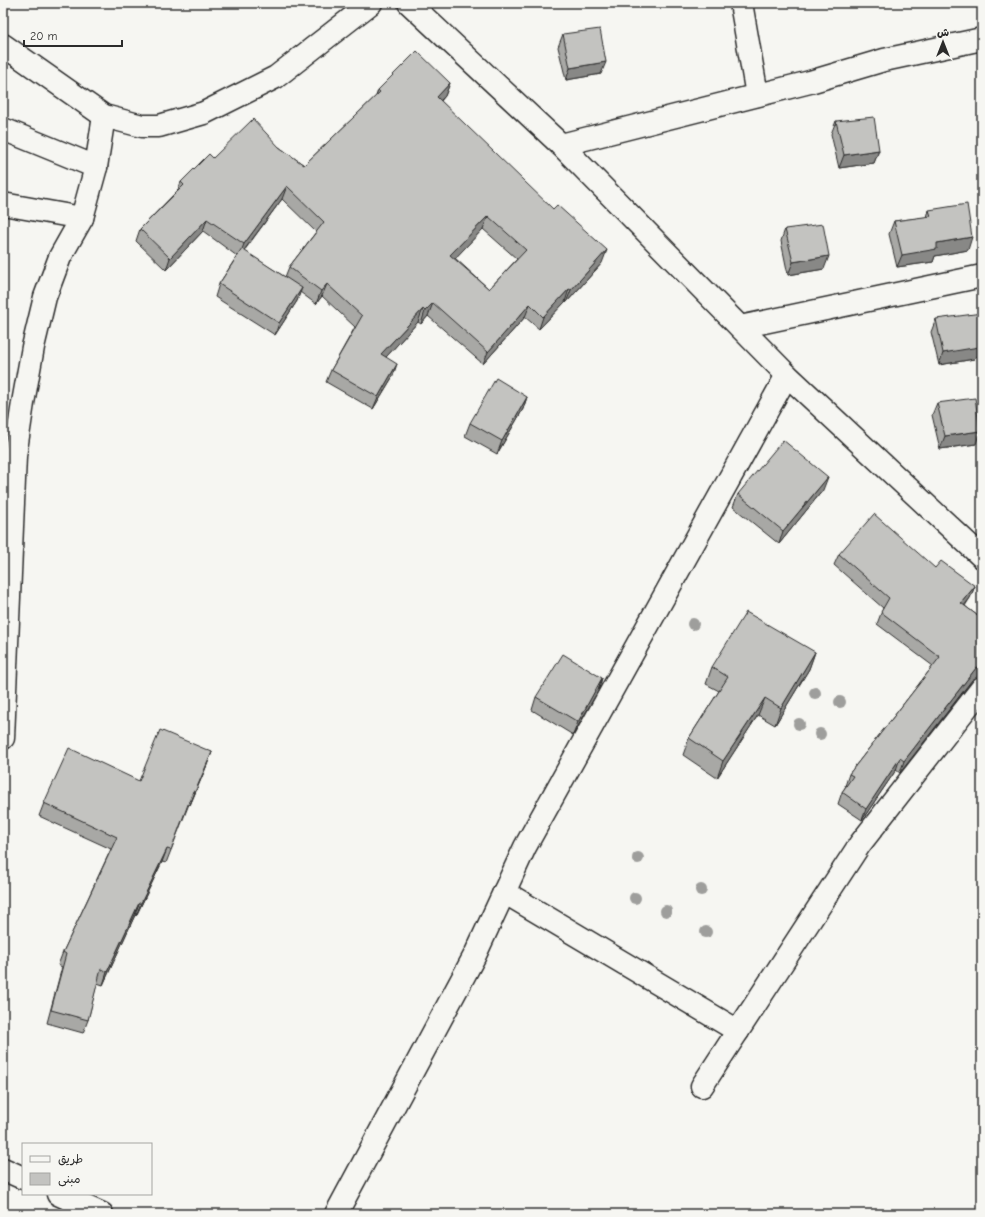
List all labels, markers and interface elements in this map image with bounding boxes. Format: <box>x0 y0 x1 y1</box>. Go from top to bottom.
scale bar <box>24 22 122 48</box>
north arrow <box>923 22 963 62</box>
text: ش <box>937 26 949 39</box>
text: 20 m <box>30 29 58 43</box>
legend <box>22 1143 152 1195</box>
text: طريق <box>58 1152 83 1166</box>
text: مبنى <box>58 1172 81 1187</box>

